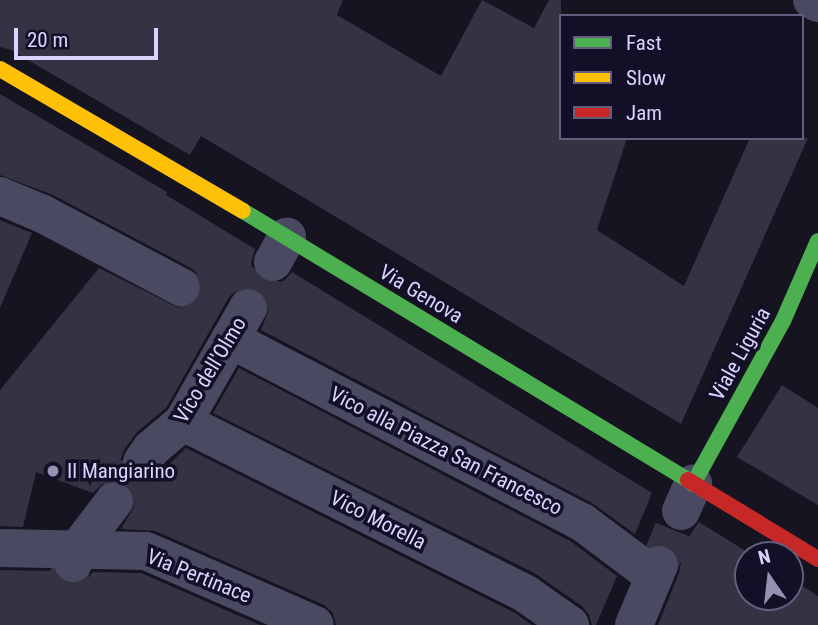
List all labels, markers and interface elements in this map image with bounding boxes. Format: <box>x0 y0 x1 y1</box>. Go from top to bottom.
scale bar <box>18 14 161 58</box>
legend <box>559 14 804 140</box>
text: 20 m <box>27 28 68 52</box>
text: Fast <box>626 31 662 55</box>
text: Slow <box>626 66 666 90</box>
text: Jam <box>626 101 662 125</box>
street label: Via Genova <box>375 259 467 329</box>
street label: Viale Liguria <box>704 303 776 405</box>
street label: Vico dell'Olmo <box>169 313 251 427</box>
street label: Vico alla Piazza San Francesco <box>326 381 566 521</box>
place label: Il Mangiarino <box>67 458 175 484</box>
marker: Il Mangiarino <box>45 463 61 479</box>
street label: Vico Morella <box>326 485 430 555</box>
north arrow <box>734 541 804 611</box>
street label: Via Pertinace <box>143 544 255 608</box>
text: N <box>756 545 773 570</box>

